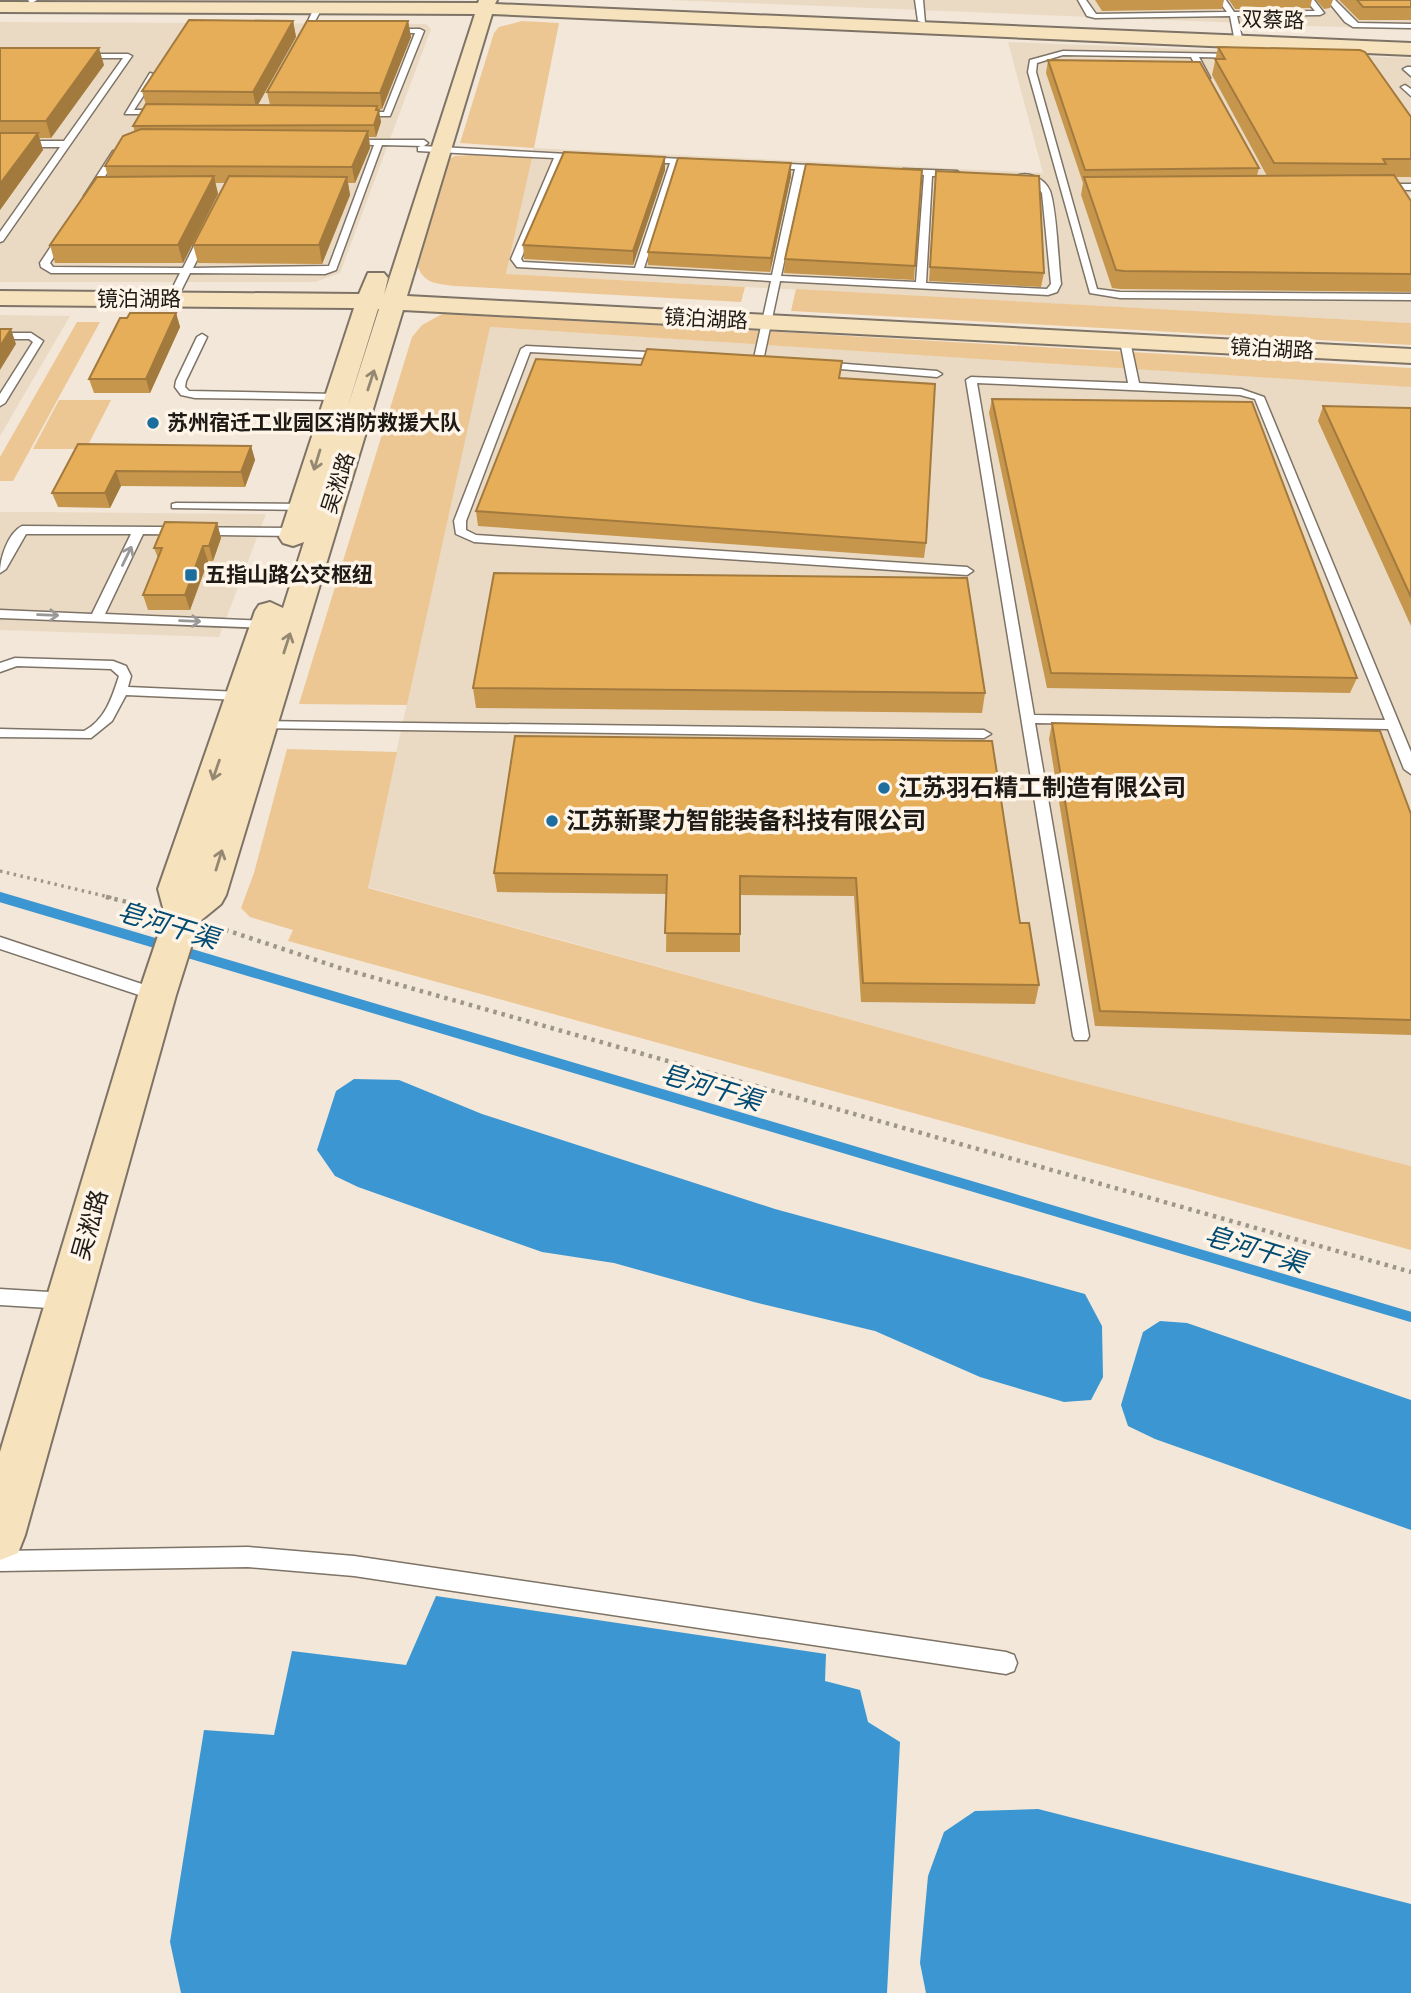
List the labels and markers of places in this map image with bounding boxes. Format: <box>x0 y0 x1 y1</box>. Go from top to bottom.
place label: 苏州宿迁工业园区消防救援大队 <box>167 409 461 437</box>
marker: 苏州宿迁工业园区消防救援大队 <box>145 415 161 431</box>
place label: 五指山路公交枢纽 <box>205 561 373 589</box>
marker: 五指山路公交枢纽 <box>183 567 199 583</box>
place label: 江苏羽石精工制造有限公司 <box>898 772 1186 804</box>
marker: 江苏羽石精工制造有限公司 <box>876 780 892 796</box>
place label: 江苏新聚力智能装备科技有限公司 <box>566 805 926 837</box>
marker: 江苏新聚力智能装备科技有限公司 <box>544 813 560 829</box>

